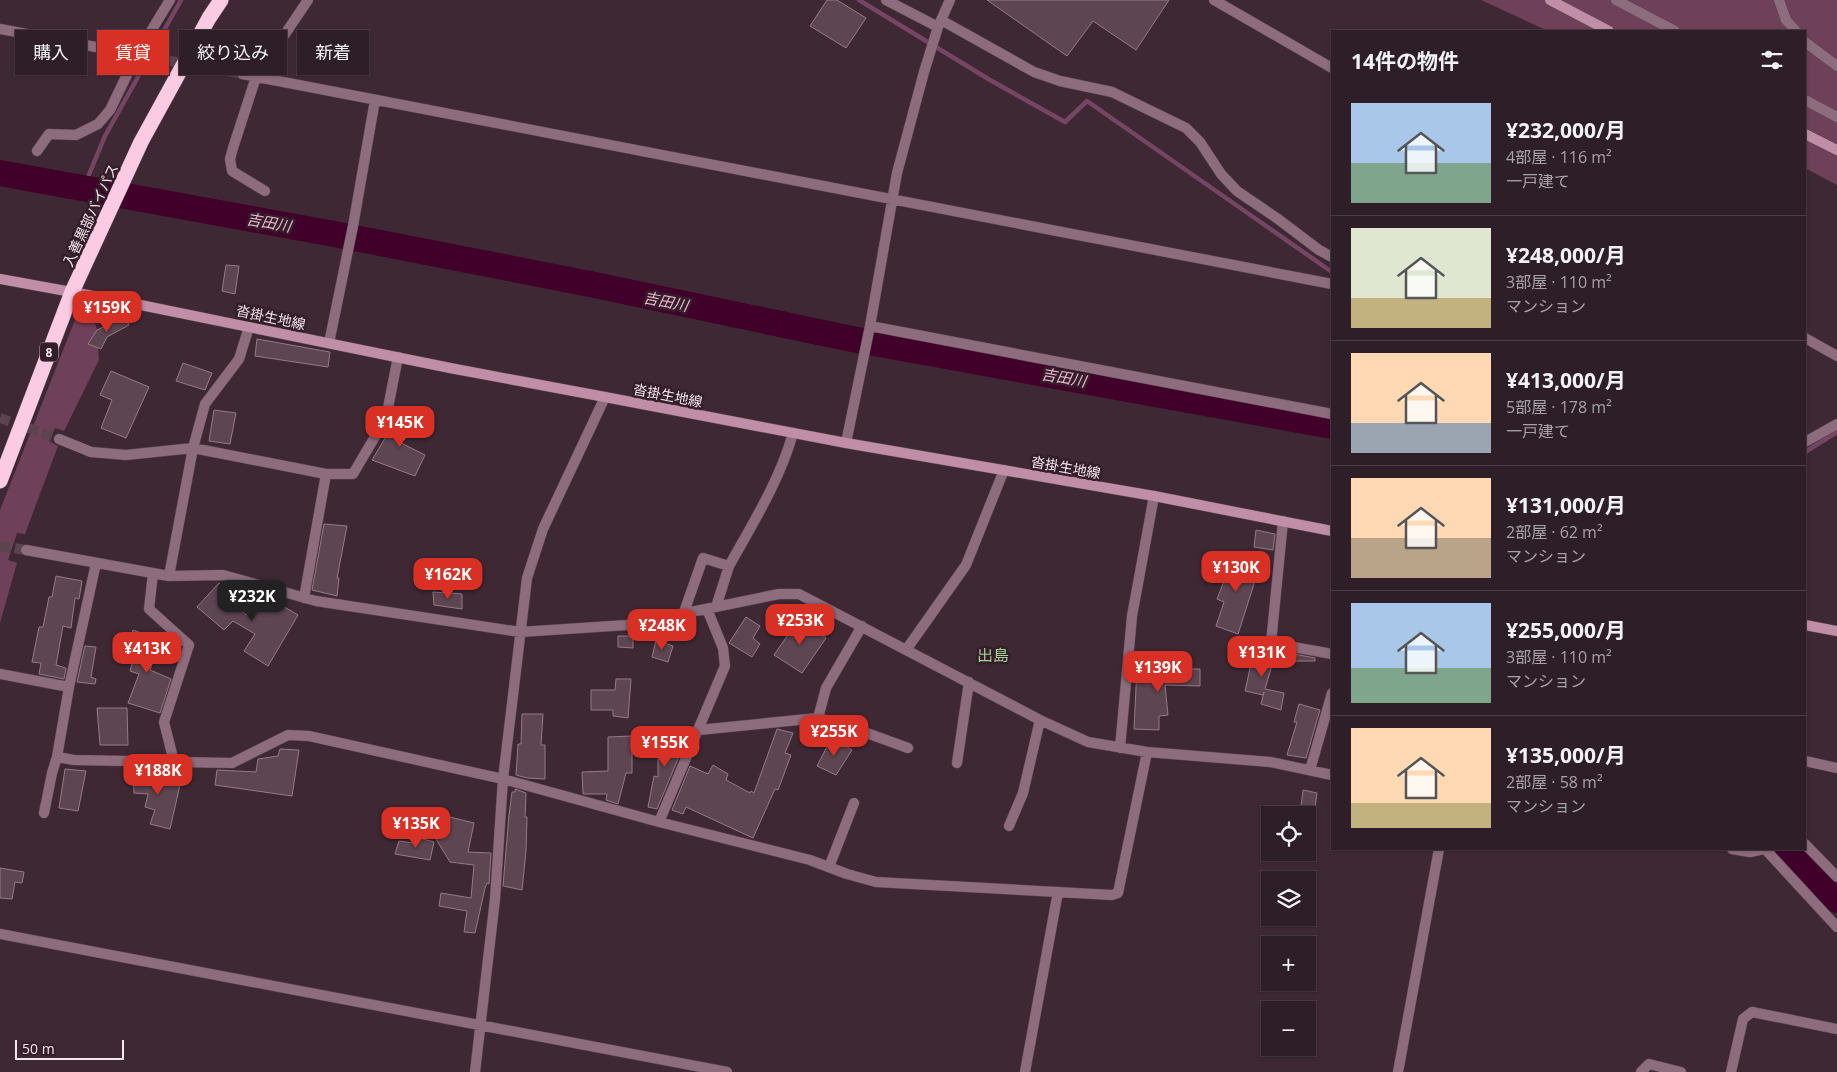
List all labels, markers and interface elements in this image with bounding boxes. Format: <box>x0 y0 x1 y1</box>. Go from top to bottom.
chip: 購入 <box>15 30 87 75</box>
chip: 賃貸 <box>97 30 169 75</box>
chip: 絞り込み <box>179 30 287 75</box>
chip: 新着 <box>297 30 369 75</box>
icon: filters <box>1758 46 1786 74</box>
text: 14件の物件 <box>1351 47 1459 75</box>
text: ¥232,000/月 <box>1506 116 1626 144</box>
icon: home <box>1391 123 1451 183</box>
text: 4部屋 · 116 m² <box>1506 146 1612 168</box>
street label: 入善黒部バイパス <box>58 160 122 270</box>
text: 一戸建て <box>1506 170 1570 192</box>
water label: 吉田川 <box>245 208 295 236</box>
text: ¥248,000/月 <box>1506 241 1626 269</box>
icon: home <box>1391 248 1451 308</box>
text: 3部屋 · 110 m² <box>1506 271 1612 293</box>
water label: 吉田川 <box>642 287 692 315</box>
pin: ¥159K <box>72 290 142 333</box>
text: マンション <box>1506 295 1586 317</box>
text: ¥159K <box>83 296 131 318</box>
street label: 沓掛生地線 <box>235 300 307 334</box>
road number: 8 <box>40 342 58 362</box>
water label: 吉田川 <box>1040 363 1090 391</box>
text: ¥413,000/月 <box>1506 366 1626 394</box>
icon: home <box>1391 373 1451 433</box>
street label: 沓掛生地線 <box>632 379 704 411</box>
text: 5部屋 · 178 m² <box>1506 396 1612 418</box>
pin: ¥145K <box>365 406 435 448</box>
text: ¥145K <box>376 411 424 433</box>
text: 一戸建て <box>1506 420 1570 442</box>
street label: 沓掛生地線 <box>1030 452 1102 482</box>
text: ¥131,000/月 <box>1506 491 1626 519</box>
icon: home <box>1391 498 1451 558</box>
text: 2部屋 · 62 m² <box>1506 521 1603 543</box>
text: マンション <box>1506 545 1586 567</box>
pin: ¥130K <box>1201 550 1271 593</box>
text: ¥130K <box>1212 556 1260 578</box>
pin: ¥162K <box>413 558 483 600</box>
text: ¥162K <box>424 563 472 585</box>
pin: ¥232K <box>217 580 287 622</box>
text: ¥232K <box>228 585 276 607</box>
pin: ¥253K <box>765 604 835 646</box>
pin: ¥248K <box>627 608 697 651</box>
text: ¥253K <box>776 609 824 631</box>
text: ¥248K <box>638 614 686 636</box>
text: ¥255,000/月 <box>1506 616 1626 644</box>
icon: home <box>1391 623 1451 683</box>
pin: ¥413K <box>112 632 182 674</box>
pin: ¥131K <box>1227 636 1297 678</box>
text: ¥413K <box>123 637 171 659</box>
text: ¥131K <box>1238 641 1286 663</box>
district label: 出島 <box>977 644 1009 666</box>
text: 3部屋 · 110 m² <box>1506 646 1612 668</box>
pin: ¥139K <box>1123 650 1193 693</box>
text: ¥139K <box>1134 656 1182 678</box>
text: マンション <box>1506 670 1586 692</box>
pin: ¥255K <box>799 714 869 757</box>
text: ¥255K <box>810 720 858 742</box>
pin: ¥155K <box>630 726 700 768</box>
text: ¥155K <box>641 731 689 753</box>
text: ¥135,000/月 <box>1506 741 1626 769</box>
icon: home <box>1391 748 1451 808</box>
pin: ¥188K <box>123 754 193 796</box>
text: ¥188K <box>134 759 182 781</box>
text: 2部屋 · 58 m² <box>1506 771 1603 793</box>
text: マンション <box>1506 795 1586 817</box>
pin: ¥135K <box>381 806 451 849</box>
map controls <box>1261 806 1316 1056</box>
button: locate <box>1261 806 1316 861</box>
text: ¥135K <box>392 812 440 834</box>
button: layers <box>1261 871 1316 926</box>
button: + <box>1261 936 1316 991</box>
button: − <box>1261 1001 1316 1056</box>
scale bar <box>15 1037 124 1060</box>
text: 50 m <box>22 1039 55 1058</box>

